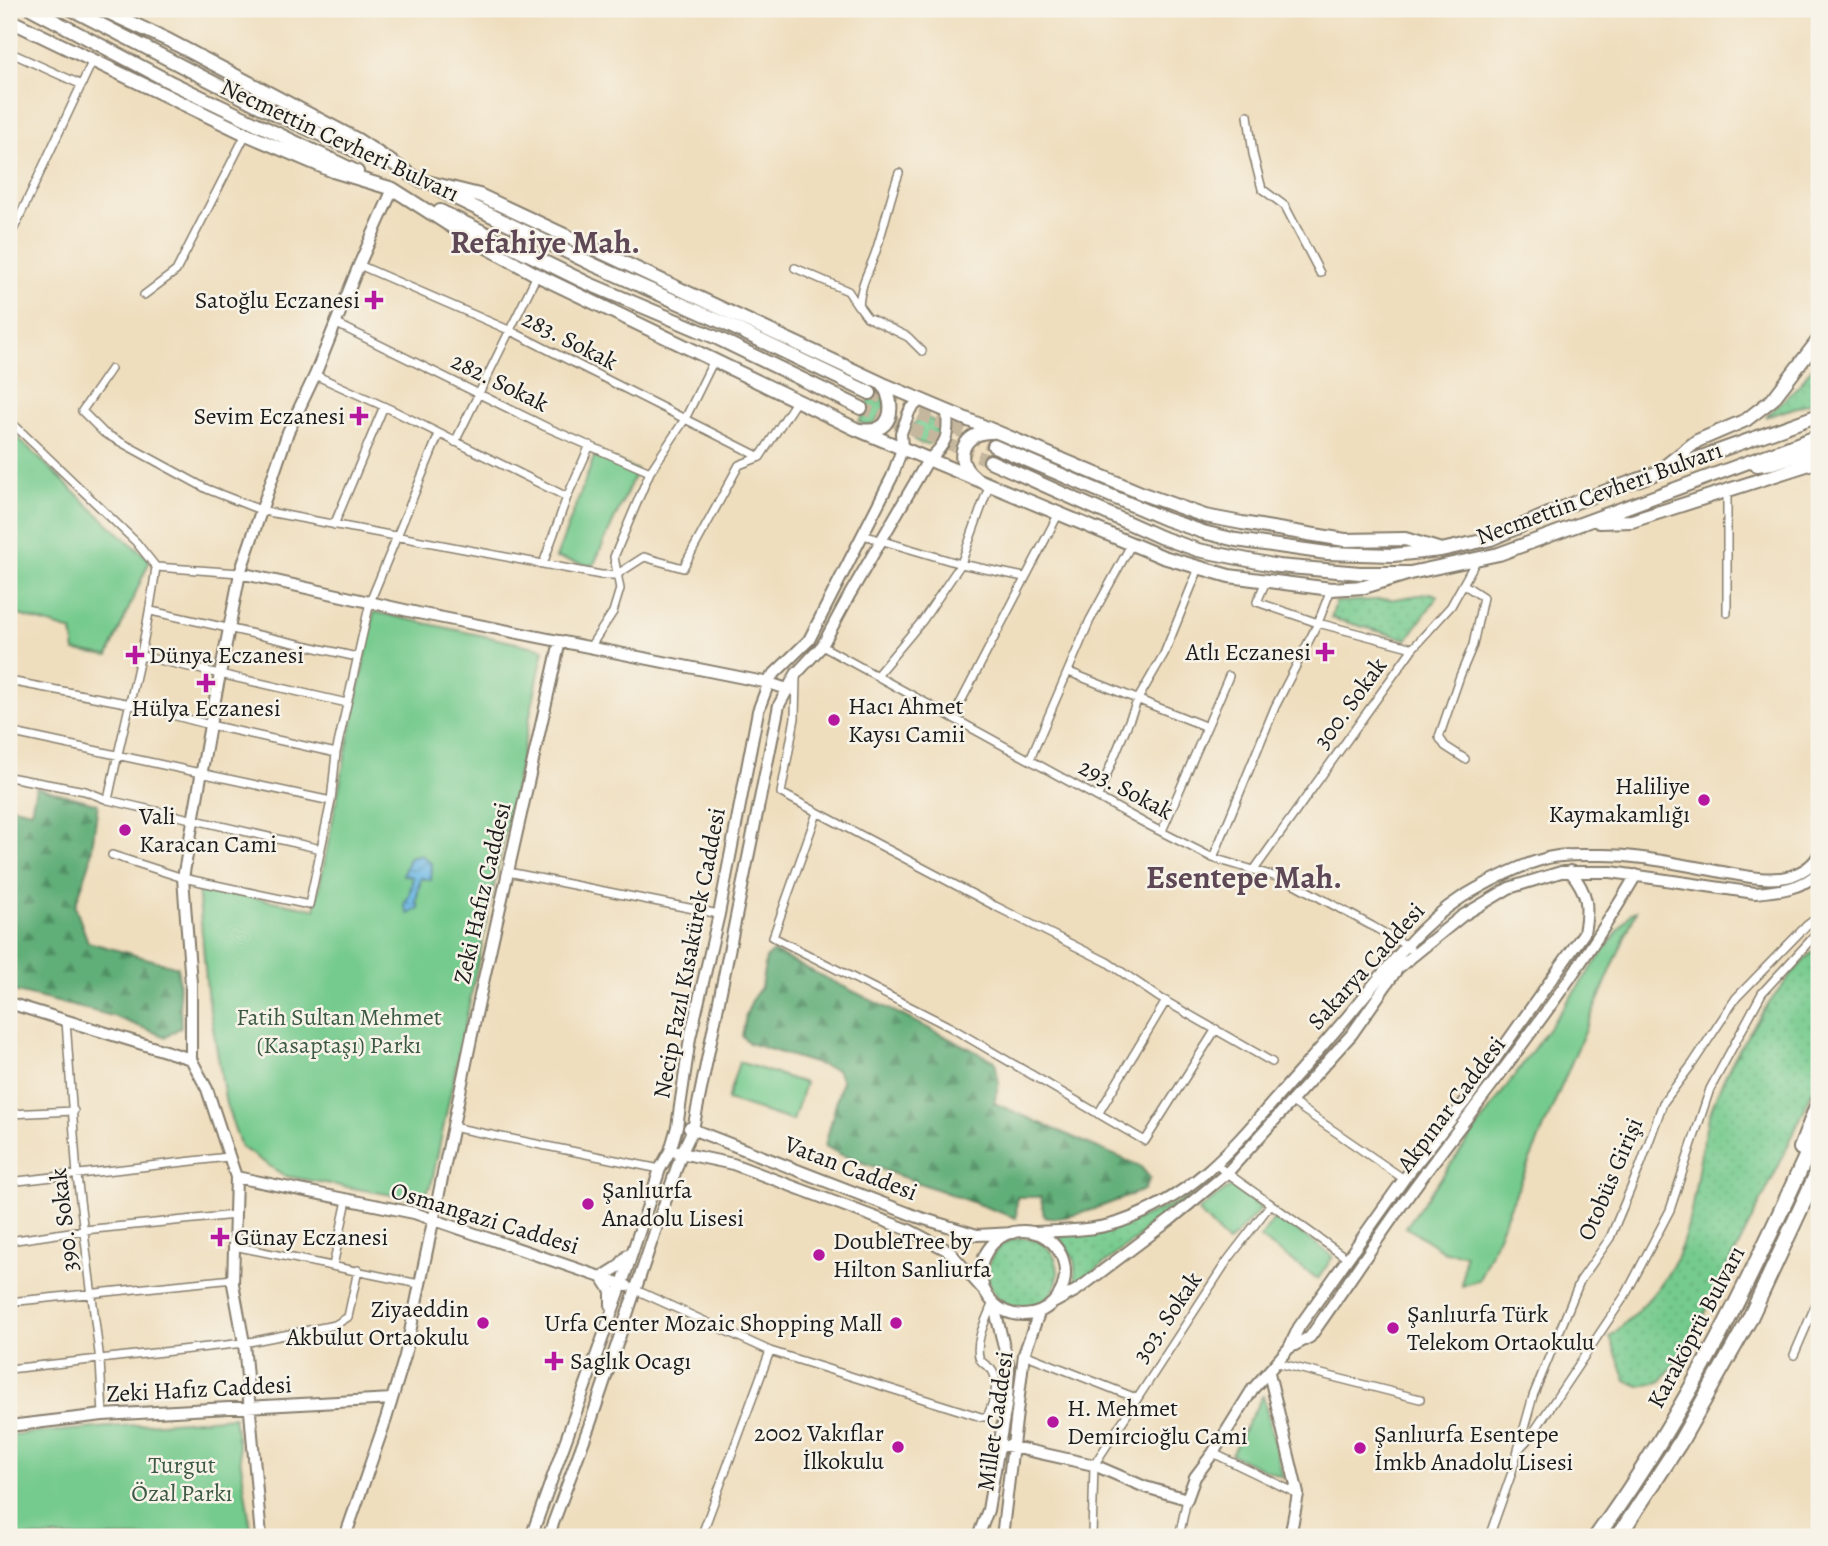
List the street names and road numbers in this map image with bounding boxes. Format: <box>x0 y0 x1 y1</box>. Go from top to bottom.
street label: Necmettin Cevheri Bulvarı <box>216 71 464 209</box>
street label: 283. Sokak <box>517 302 623 378</box>
street label: 282. Sokak <box>446 345 554 419</box>
street label: Necmettin Cevheri Bulvarı <box>1471 434 1727 552</box>
street label: 300. Sokak <box>1306 651 1394 755</box>
street label: 293. Sokak <box>1073 751 1179 827</box>
street label: Zeki Hafız Caddesi <box>446 799 518 987</box>
street label: Necip Fazıl Kısakürek Caddesi <box>645 805 733 1101</box>
street label: Sakarya Caddesi <box>1300 895 1432 1037</box>
street label: Akpınar Caddesi <box>1389 1030 1513 1179</box>
street label: Otobüs Girişi <box>1570 1113 1650 1245</box>
street label: Vatan Caddesi <box>779 1128 922 1208</box>
street label: 390. Sokak <box>42 1166 86 1274</box>
street label: Osmangazi Caddesi <box>387 1174 583 1262</box>
street label: Karaköprü Bulvarı <box>1640 1240 1752 1414</box>
street label: 303. Sokak <box>1125 1265 1209 1369</box>
street label: Millet Caddesi <box>969 1349 1021 1493</box>
street label: Zeki Hafız Caddesi <box>105 1368 293 1410</box>

